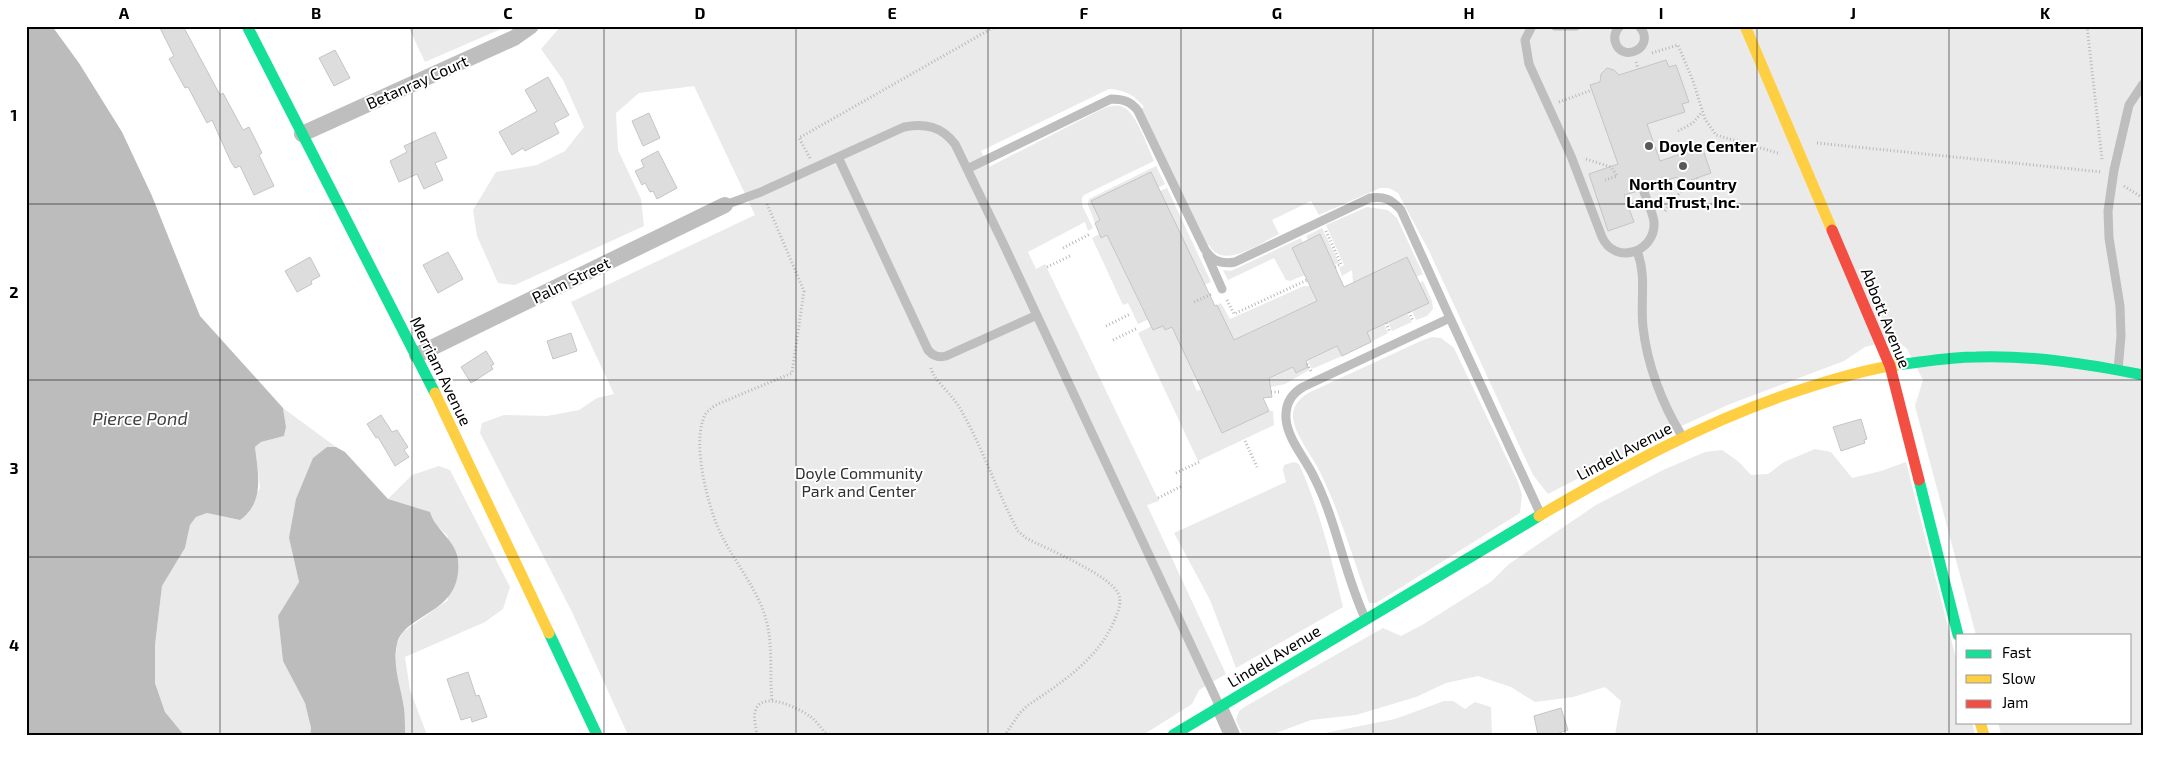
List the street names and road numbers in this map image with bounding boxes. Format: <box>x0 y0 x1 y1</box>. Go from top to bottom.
street label: Betanray Court <box>363 51 471 112</box>
street label: Palm Street <box>528 252 613 307</box>
street label: Abbott Avenue <box>1858 265 1915 371</box>
street label: Merriam Avenue <box>407 313 476 428</box>
street label: Lindell Avenue <box>1573 417 1675 484</box>
street label: Lindell Avenue <box>1224 620 1324 691</box>

